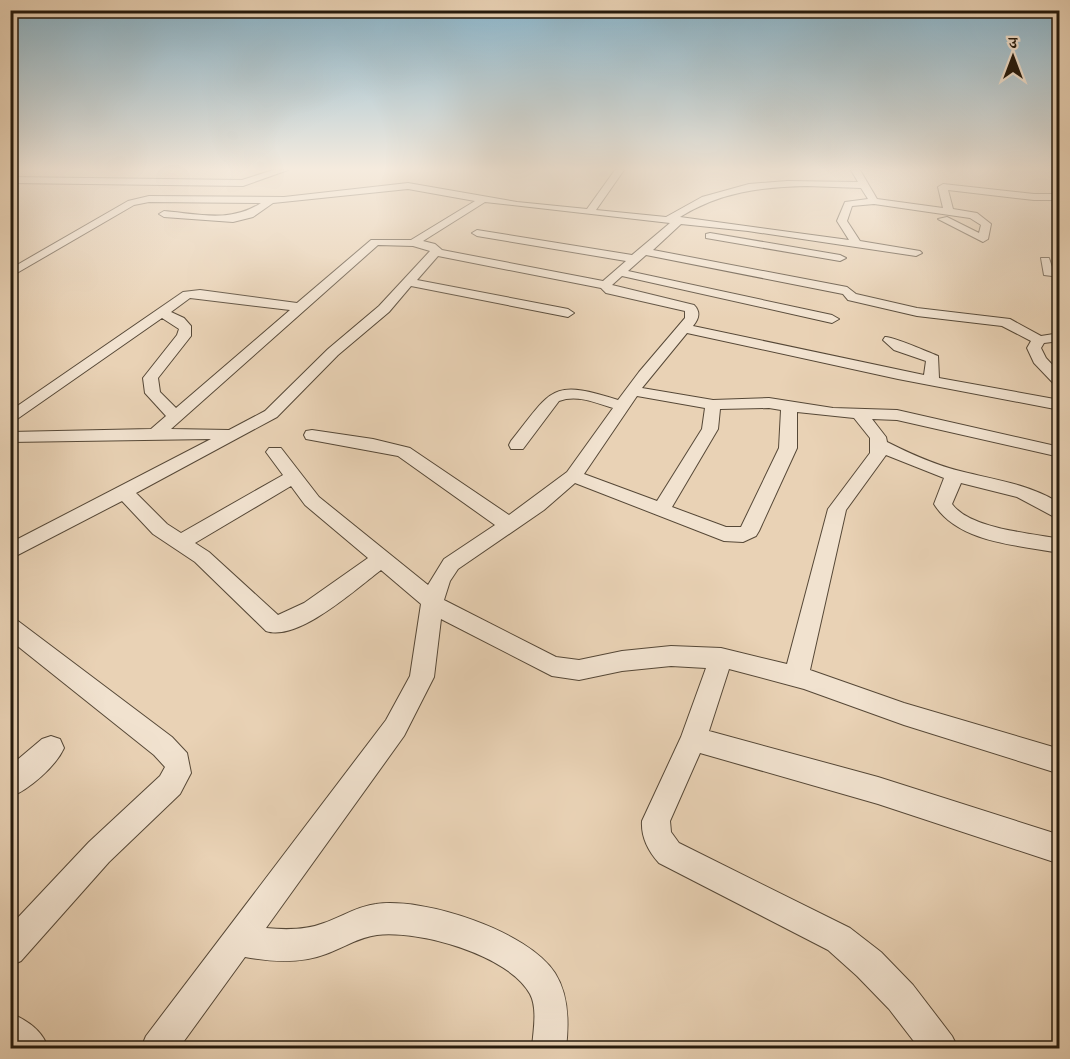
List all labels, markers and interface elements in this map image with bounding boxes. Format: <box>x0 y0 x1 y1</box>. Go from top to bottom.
north arrow <box>983 27 1043 87</box>
text: उ <box>1008 33 1019 53</box>

